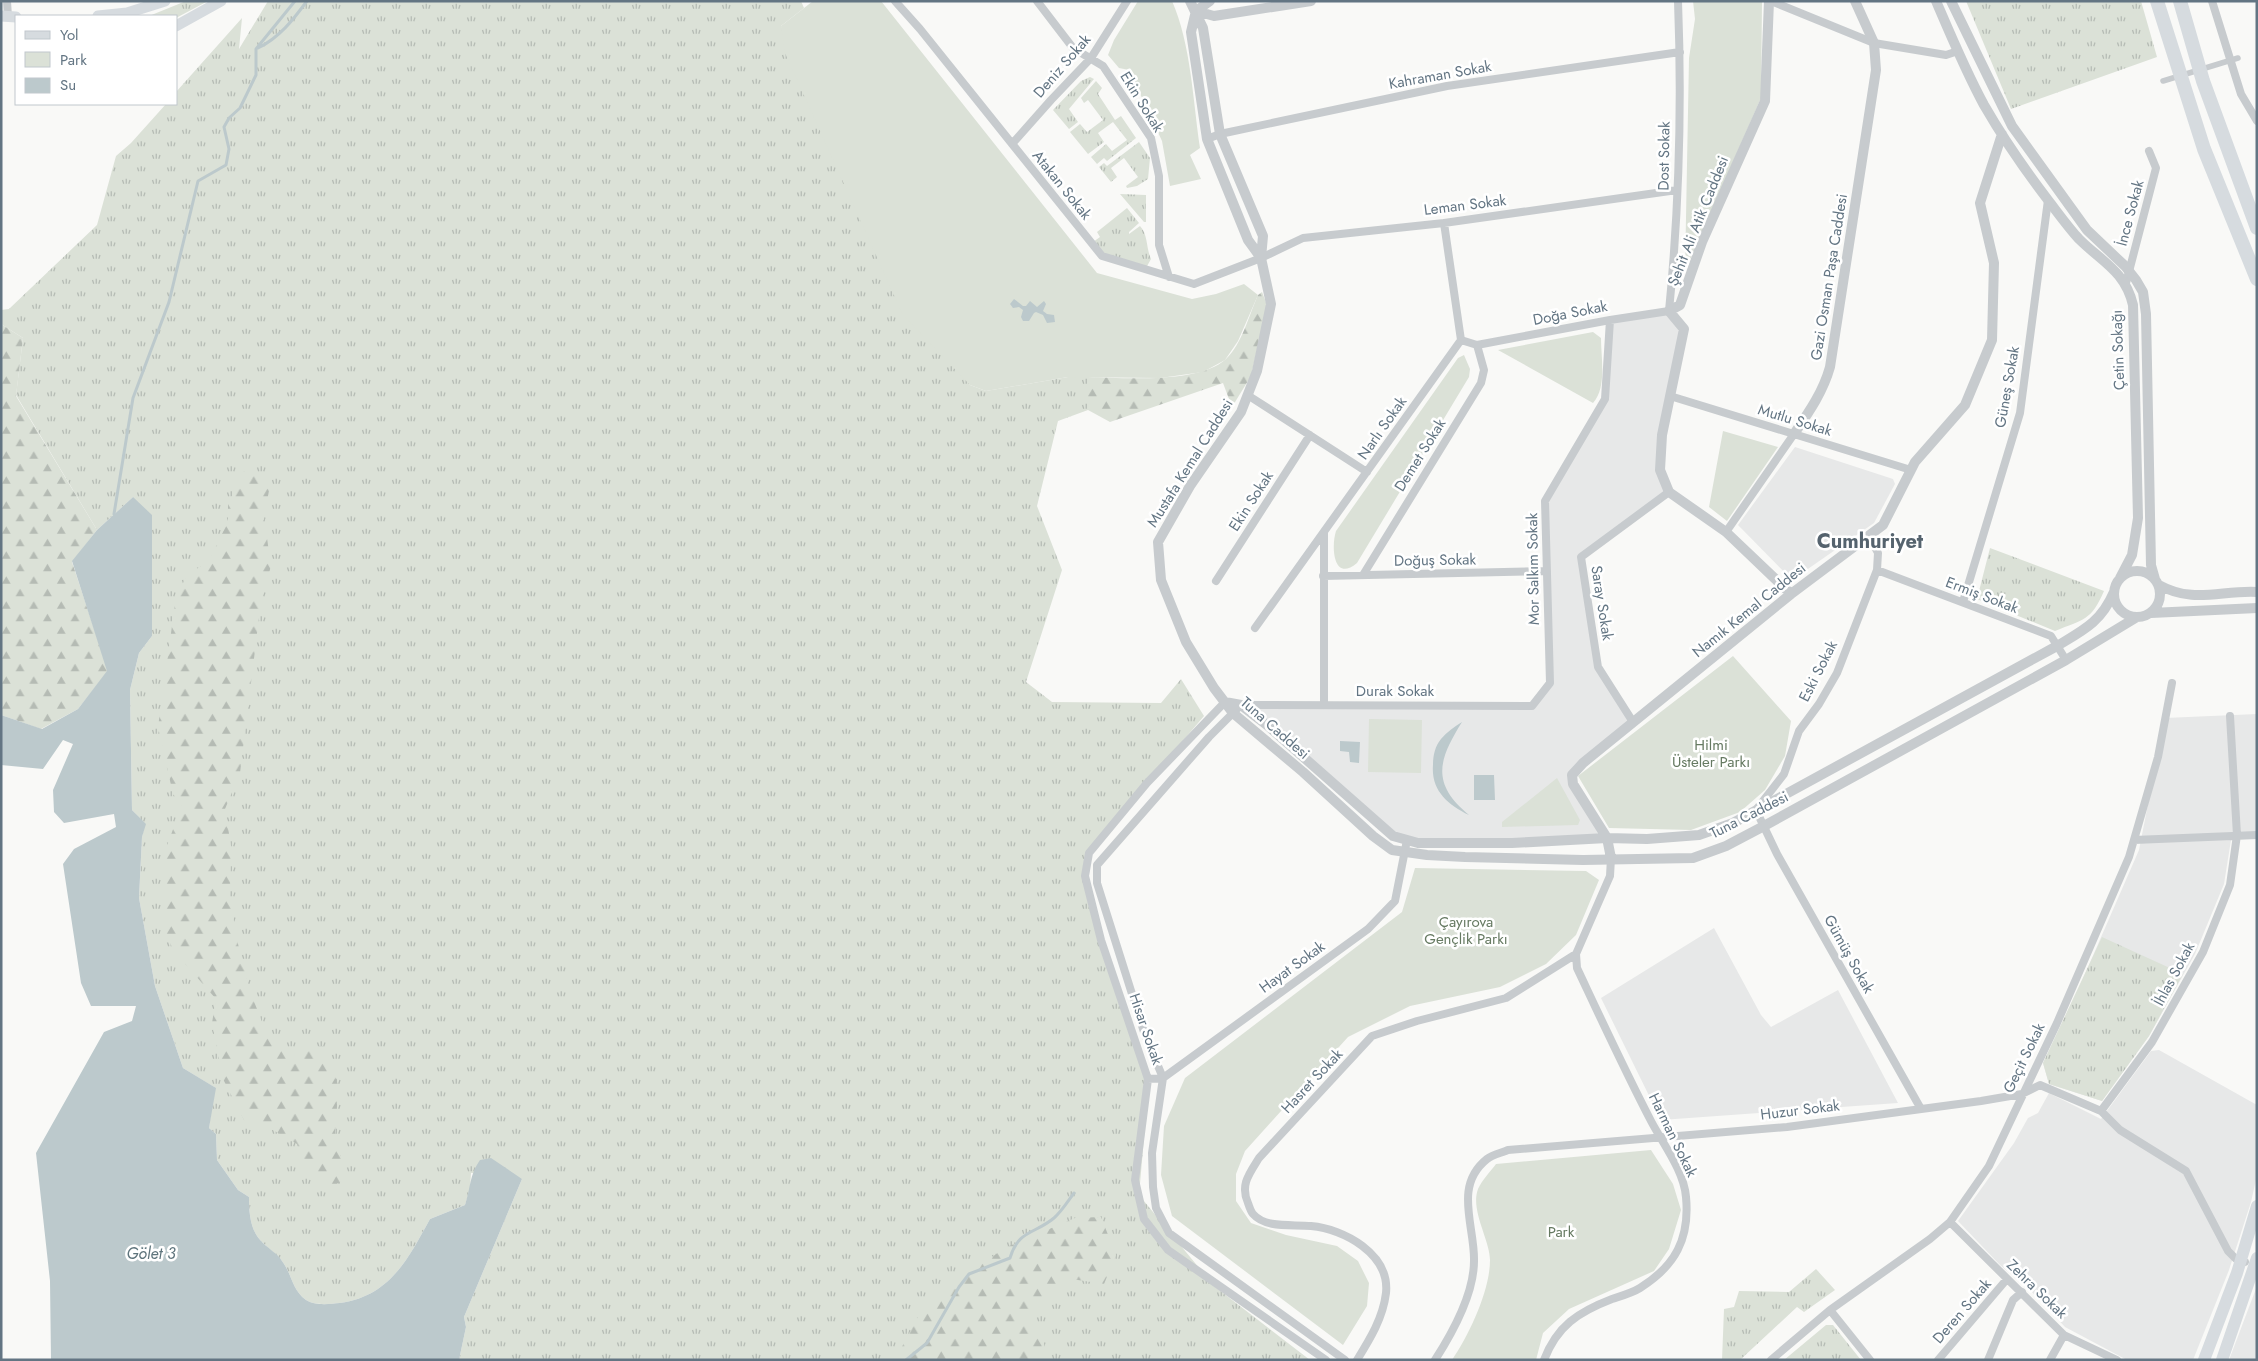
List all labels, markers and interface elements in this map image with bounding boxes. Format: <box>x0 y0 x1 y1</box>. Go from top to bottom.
legend <box>15 15 178 105</box>
text: Yol <box>60 24 79 46</box>
street label: Deniz Sokak <box>1028 29 1096 103</box>
text: Park <box>60 49 87 71</box>
street label: Kahraman Sokak <box>1387 55 1494 95</box>
street label: Ekin Sokak <box>1115 67 1170 137</box>
text: Su <box>60 74 76 96</box>
street label: Dost Sokak <box>1652 121 1676 191</box>
street label: Atakan Sokak <box>1027 146 1097 225</box>
street label: Şehit Ali Atik Caddesi <box>1662 153 1734 289</box>
street label: İnce Sokak <box>2111 177 2149 249</box>
street label: Leman Sokak <box>1423 189 1508 221</box>
street label: Gazi Osman Paşa Caddesi <box>1805 192 1853 362</box>
street label: Doğa Sokak <box>1531 295 1610 331</box>
street label: Çetin Sokağı <box>2106 309 2130 391</box>
street label: Güneş Sokak <box>1989 344 2025 430</box>
street label: Narlı Sokak <box>1352 392 1412 464</box>
street label: Mustafa Kemal Caddesi <box>1142 395 1238 531</box>
street label: Mutlu Sokak <box>1755 398 1835 442</box>
street label: Demet Sokak <box>1389 414 1451 496</box>
street label: Ekin Sokak <box>1223 466 1279 535</box>
street label: Mor Salkım Sokak <box>1521 512 1545 625</box>
district label: Cumhuriyet <box>1817 527 1924 556</box>
street label: Doğuş Sokak <box>1394 548 1477 572</box>
street label: Namık Kemal Caddesi <box>1688 557 1810 663</box>
street label: Saray Sokak <box>1585 564 1619 642</box>
street label: Ermiş Sokak <box>1942 571 2022 619</box>
street label: Eski Sokak <box>1793 636 1843 705</box>
street label: Durak Sokak <box>1356 680 1435 702</box>
street label: Tuna Caddesi <box>1236 692 1314 764</box>
park label: Hilmi Üsteler Parkı <box>1672 734 1750 773</box>
street label: Tuna Caddesi <box>1706 786 1792 844</box>
park label: Çayırova Gençlik Parkı <box>1424 911 1508 950</box>
street label: Gümüş Sokak <box>1818 911 1880 997</box>
street label: Hayat Sokak <box>1255 935 1330 998</box>
street label: İhlas Sokak <box>2148 938 2200 1010</box>
street label: Hisar Sokak <box>1123 990 1169 1068</box>
street label: Geçit Sokak <box>1998 1019 2051 1097</box>
street label: Hasret Sokak <box>1276 1043 1348 1118</box>
street label: Harman Sokak <box>1643 1089 1703 1181</box>
street label: Huzur Sokak <box>1759 1094 1841 1126</box>
park label: Park <box>1548 1221 1575 1243</box>
water label: Gölet 3 <box>126 1242 176 1265</box>
street label: Zehra Sokak <box>2002 1254 2073 1324</box>
street label: Deren Sokak <box>1928 1273 1997 1348</box>

